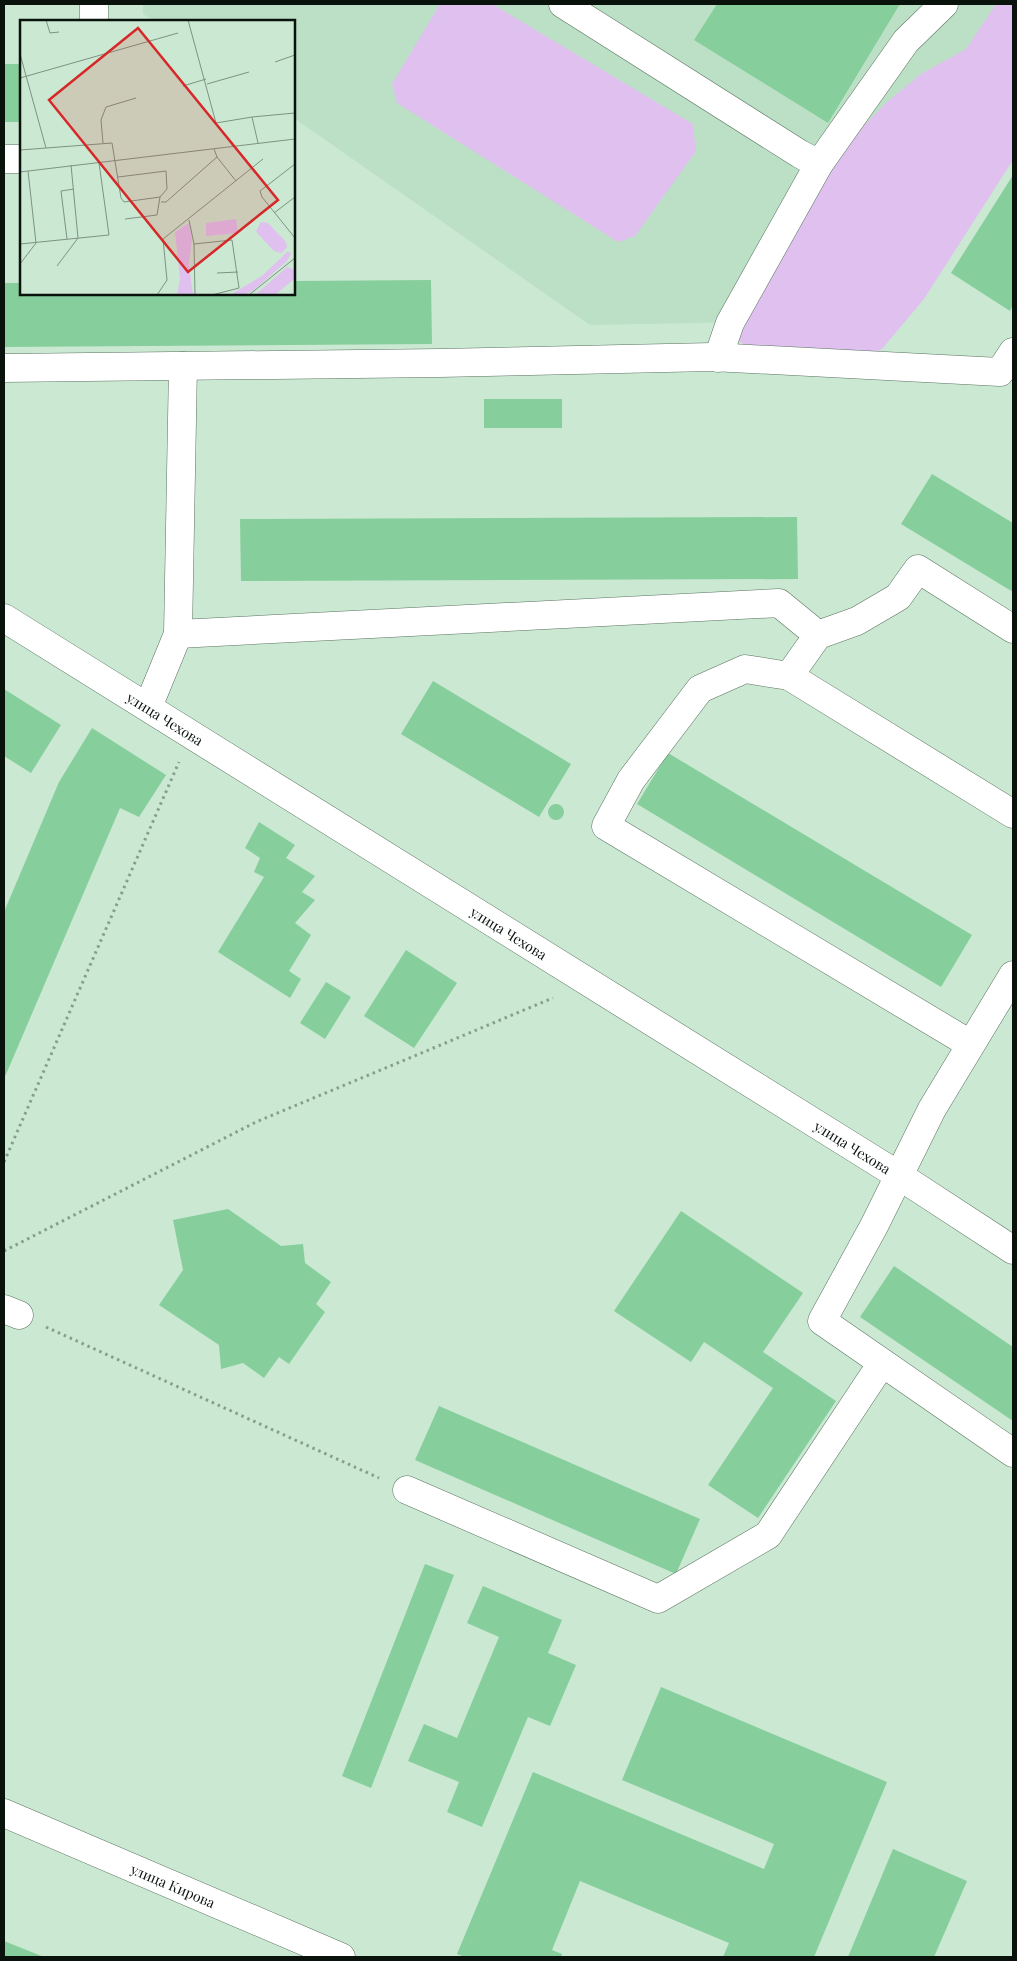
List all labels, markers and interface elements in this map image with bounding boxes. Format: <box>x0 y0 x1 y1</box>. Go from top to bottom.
inset map <box>20 20 295 295</box>
street label: улица Чехова <box>123 687 207 749</box>
street label: улица Чехова <box>466 901 551 964</box>
street label: улица Чехова <box>810 1115 895 1178</box>
street label: улица Кирова <box>127 1858 218 1912</box>

